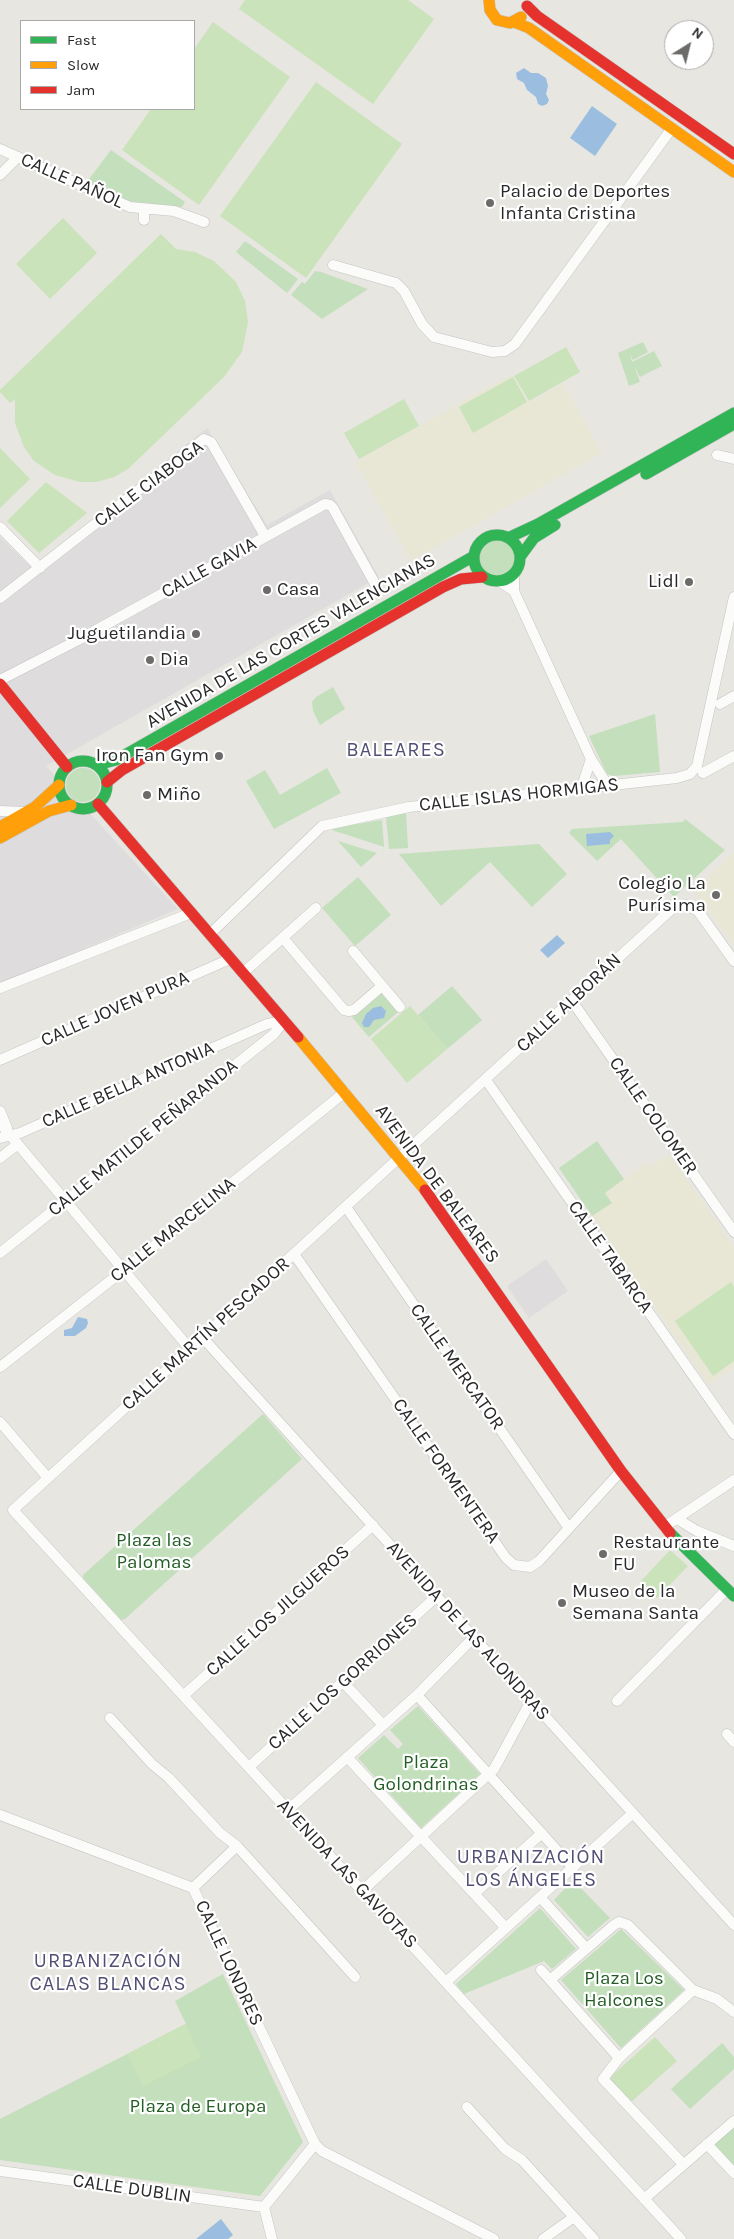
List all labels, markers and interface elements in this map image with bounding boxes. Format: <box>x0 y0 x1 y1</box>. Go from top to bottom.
legend <box>20 20 195 110</box>
north arrow <box>664 20 714 70</box>
text: N <box>688 23 707 43</box>
text: Fast <box>67 31 96 49</box>
text: Slow <box>67 56 99 74</box>
text: Jam <box>67 81 95 99</box>
street label: CALLE PAÑOL <box>17 148 127 214</box>
place label: Palacio de Deportes Infanta Cristina <box>500 181 670 225</box>
marker: Palacio de Deportes Infanta Cristina <box>484 197 496 209</box>
street label: CALLE CIABOGA <box>90 436 208 532</box>
street label: CALLE GAVIA <box>158 533 260 603</box>
street label: AVENIDA DE LAS CORTES VALENCIANAS <box>142 549 440 733</box>
place label: Lidl <box>648 571 679 593</box>
marker: Lidl <box>683 576 695 588</box>
place label: Casa <box>277 579 320 601</box>
marker: Casa <box>261 584 273 596</box>
place label: Juguetilandia <box>67 623 186 645</box>
marker: Juguetilandia <box>190 628 202 640</box>
place label: Dia <box>160 649 189 671</box>
marker: Dia <box>144 654 156 666</box>
district label: BALEARES <box>345 738 447 762</box>
place label: Iron Fan Gym <box>96 745 209 767</box>
marker: Iron Fan Gym <box>213 750 225 762</box>
street label: CALLE ISLAS HORMIGAS <box>418 773 620 817</box>
place label: Miño <box>157 784 201 806</box>
marker: Miño <box>141 789 153 801</box>
place label: Colegio La Purísima <box>618 873 706 917</box>
marker: Colegio La Purísima <box>710 889 722 901</box>
street label: CALLE ALBORÁN <box>512 949 626 1057</box>
street label: CALLE JOVEN PURA <box>37 966 193 1052</box>
street label: CALLE BELLA ANTONIA <box>38 1037 218 1133</box>
street label: CALLE COLOMER <box>604 1053 702 1179</box>
street label: CALLE MATILDE PEÑARANDA <box>44 1054 242 1222</box>
street label: AVENIDA DE BALEARES <box>370 1100 504 1268</box>
street label: CALLE MARCELINA <box>106 1172 240 1288</box>
street label: CALLE TABARCA <box>563 1196 657 1318</box>
street label: CALLE MARTÍN PESCADOR <box>117 1253 295 1415</box>
street label: CALLE MERCATOR <box>405 1299 509 1435</box>
street label: CALLE FORMENTERA <box>387 1394 505 1548</box>
park label: Plaza las Palomas <box>116 1530 192 1574</box>
place label: Restaurante FU <box>613 1532 719 1576</box>
street label: AVENIDA DE LAS ALONDRAS <box>382 1537 554 1725</box>
street label: CALLE LOS JILGUEROS <box>202 1541 354 1681</box>
marker: Restaurante FU <box>597 1548 609 1560</box>
place label: Museo de la Semana Santa <box>572 1581 699 1625</box>
marker: Museo de la Semana Santa <box>556 1597 568 1609</box>
street label: CALLE LOS GORRIONES <box>264 1609 422 1755</box>
park label: Plaza Golondrinas <box>373 1752 479 1796</box>
street label: AVENIDA LAS GAVIOTAS <box>272 1795 422 1953</box>
district label: URBANIZACIÓN LOS ÁNGELES <box>455 1845 607 1892</box>
street label: CALLE LONDRES <box>190 1897 268 2029</box>
district label: URBANIZACIÓN CALAS BLANCAS <box>28 1949 188 1996</box>
park label: Plaza Los Halcones <box>584 1968 664 2012</box>
park label: Plaza de Europa <box>130 2096 266 2118</box>
street label: CALLE DUBLIN <box>71 2169 193 2209</box>

